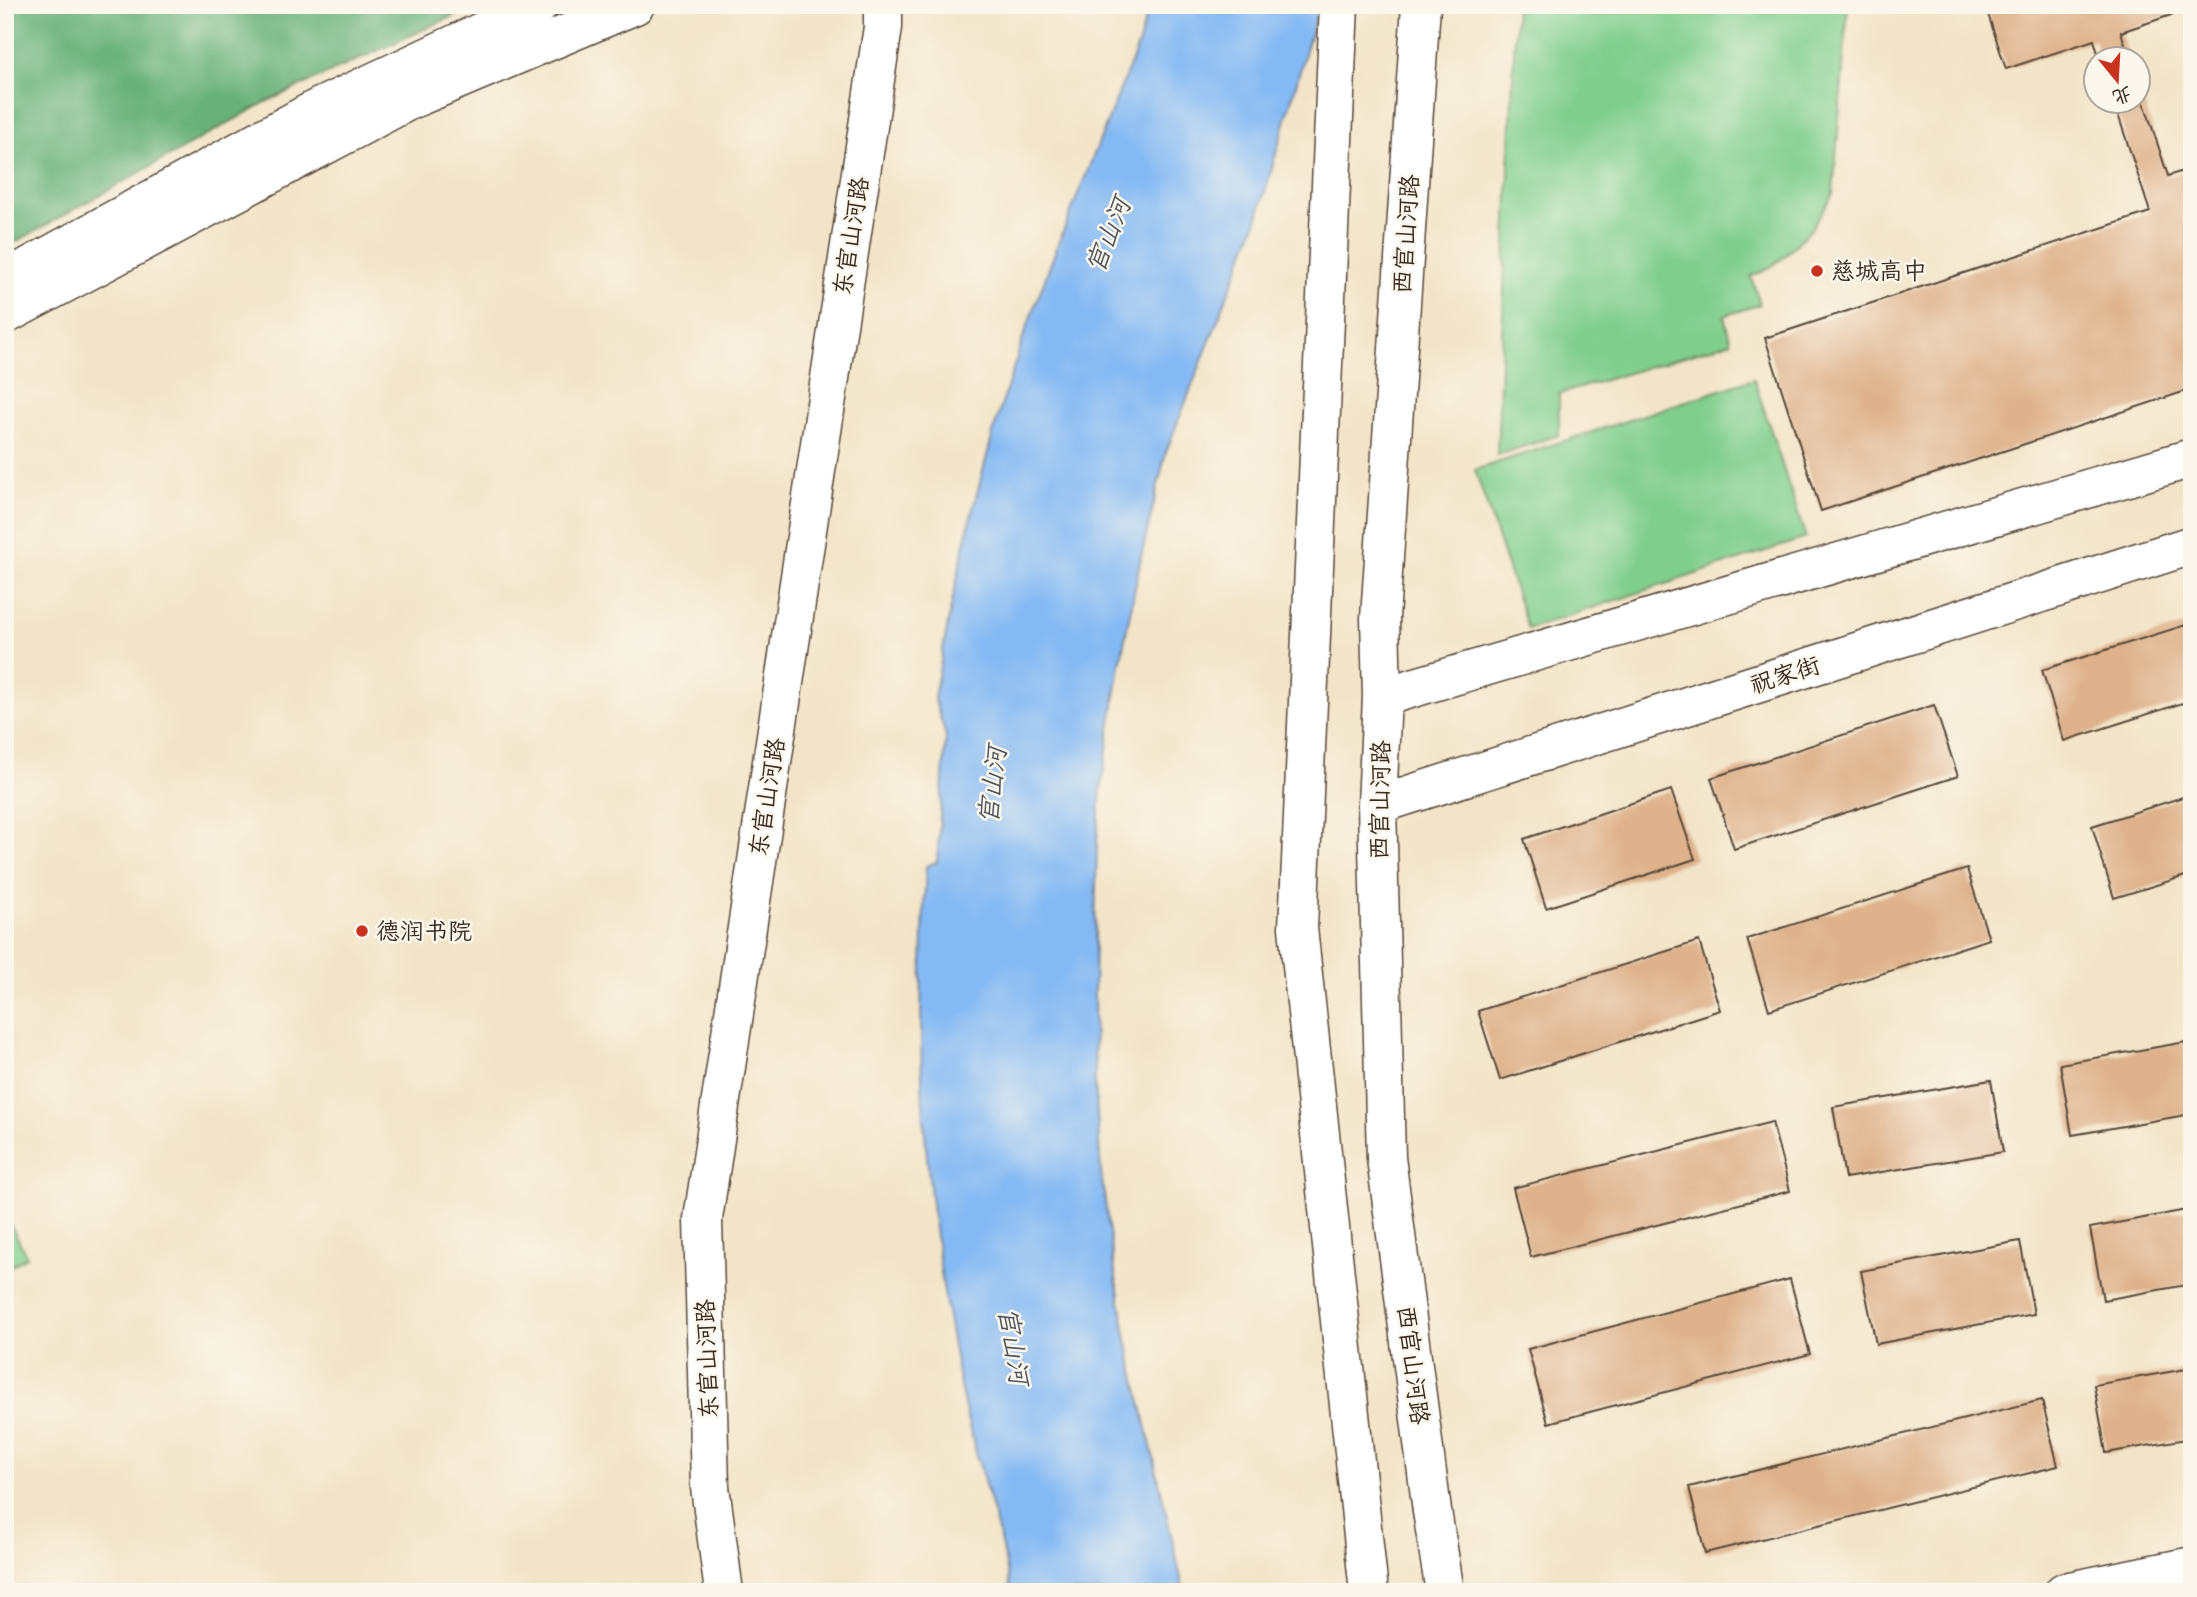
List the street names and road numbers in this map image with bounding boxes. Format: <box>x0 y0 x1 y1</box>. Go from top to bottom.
street label: 西官山河路 <box>1386 173 1426 295</box>
street label: 东官山河路 <box>826 174 876 298</box>
street label: 祝家街 <box>1746 649 1824 701</box>
street label: 东官山河路 <box>742 735 792 859</box>
street label: 西官山河路 <box>1363 740 1397 860</box>
street label: 东官山河路 <box>689 1298 725 1420</box>
street label: 西官山河路 <box>1390 1303 1436 1427</box>

